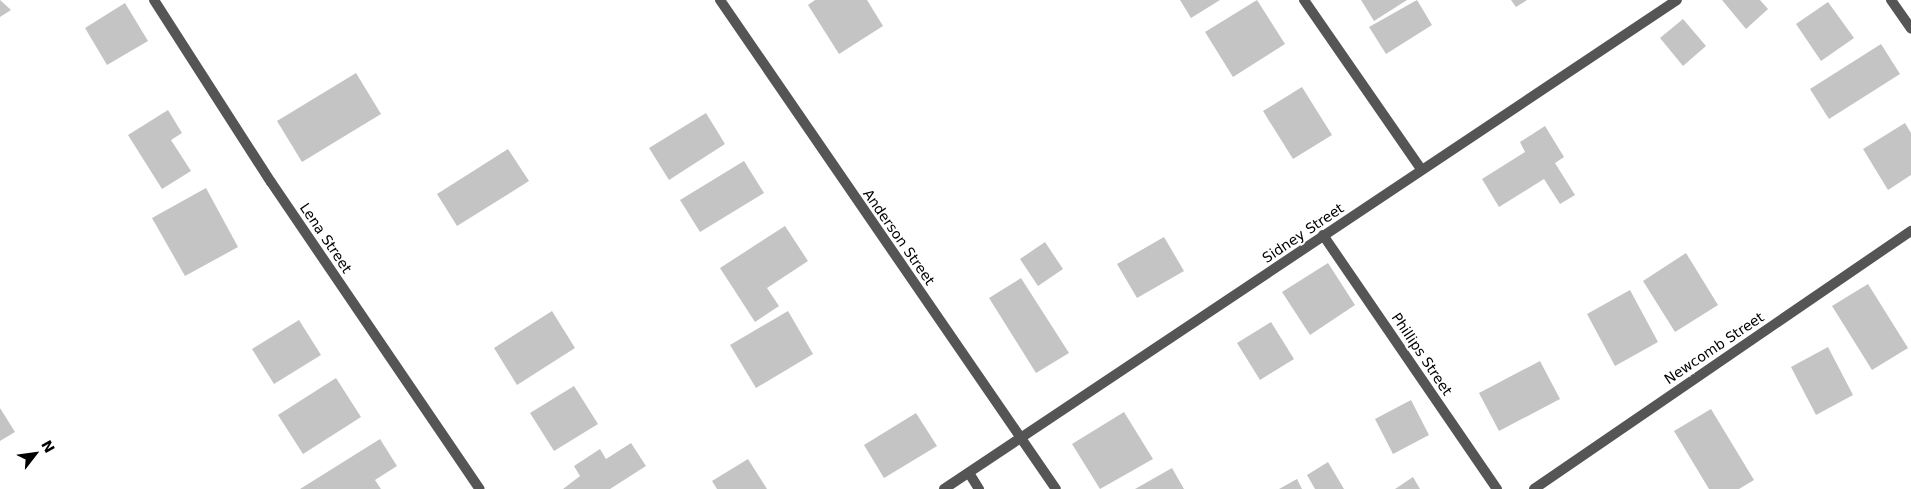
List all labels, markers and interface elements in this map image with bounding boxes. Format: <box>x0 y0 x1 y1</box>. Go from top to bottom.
street label: Anderson Street <box>860 186 938 288</box>
street label: Lena Street <box>296 200 356 276</box>
street label: Sidney Street <box>1259 200 1347 266</box>
street label: Phillips Street <box>1388 309 1456 399</box>
street label: Newcomb Street <box>1661 309 1767 387</box>
north arrow <box>10 429 60 479</box>
text: N <box>38 437 58 456</box>

